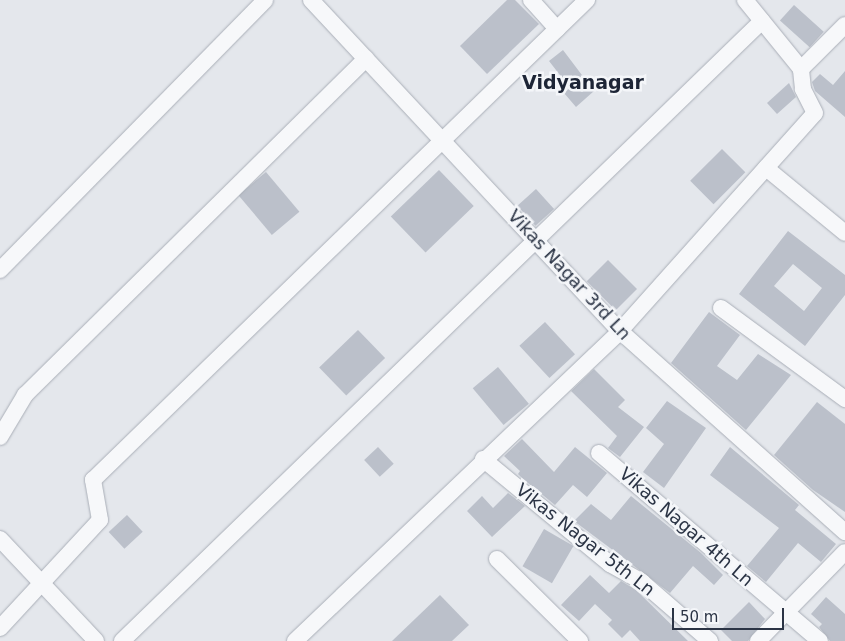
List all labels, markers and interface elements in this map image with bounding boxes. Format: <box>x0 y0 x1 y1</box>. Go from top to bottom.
district label: Vidyanagar <box>522 72 644 94</box>
street label: Vikas Nagar 3rd Ln <box>503 205 635 345</box>
street label: Vikas Nagar 4th Ln <box>615 463 757 591</box>
street label: Vikas Nagar 5th Ln <box>511 479 659 601</box>
scale bar <box>675 598 788 630</box>
text: 50 m <box>680 608 718 626</box>

